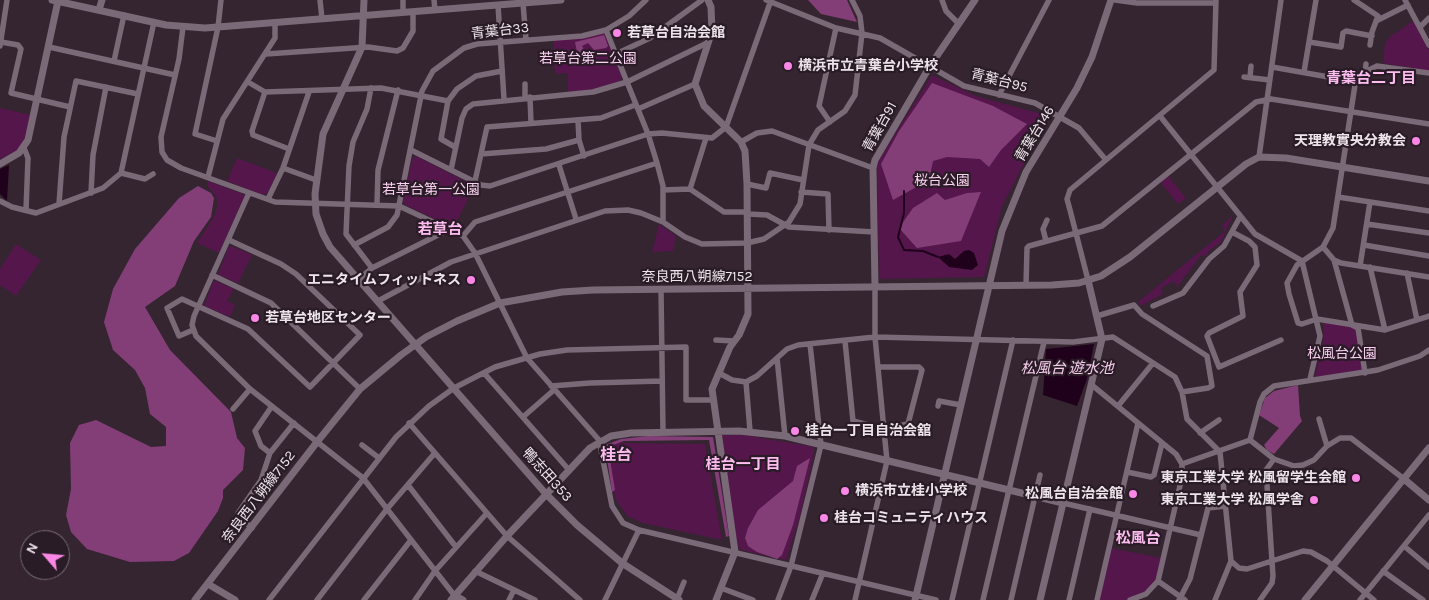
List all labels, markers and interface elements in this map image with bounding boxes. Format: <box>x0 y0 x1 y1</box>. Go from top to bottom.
street label: 青葉台33 <box>470 19 530 43</box>
place label: 若草台自治会館 <box>627 25 725 41</box>
marker: 若草台自治会館 <box>611 27 623 39</box>
park label: 若草台第二公園 <box>539 51 637 67</box>
place label: 横浜市立青葉台小学校 <box>798 58 938 74</box>
marker: 横浜市立青葉台小学校 <box>782 60 794 72</box>
street label: 青葉台95 <box>969 66 1029 96</box>
district label: 青葉台二丁目 <box>1326 70 1416 88</box>
street label: 青葉台91 <box>859 99 901 155</box>
street label: 青葉台146 <box>1012 103 1058 165</box>
place label: 天理教實央分教会 <box>1294 133 1406 149</box>
marker: 天理教實央分教会 <box>1410 135 1422 147</box>
park label: 桜台公園 <box>914 173 970 189</box>
park label: 若草台第一公園 <box>382 182 480 198</box>
district label: 若草台 <box>418 221 462 239</box>
street label: 奈良西八朔線7152 <box>641 269 753 285</box>
place label: エニタイムフィットネス <box>307 272 461 288</box>
marker: エニタイムフィットネス <box>465 274 477 286</box>
place label: 若草台地区センター <box>265 310 391 326</box>
marker: 若草台地区センター <box>249 312 261 324</box>
park label: 松風台公園 <box>1307 346 1377 362</box>
water label: 松風台 遊水池 <box>1020 360 1114 378</box>
place label: 桂台一丁目自治会舘 <box>805 423 931 439</box>
marker: 桂台一丁目自治会舘 <box>789 425 801 437</box>
street label: 鴨志田353 <box>519 445 575 505</box>
district label: 桂台 <box>600 445 632 465</box>
street label: 奈良西八朔線7152 <box>219 448 299 546</box>
district label: 桂台一丁目 <box>706 456 780 474</box>
place label: 東京工業大学 松風留学生会館 <box>1160 470 1346 486</box>
marker: 東京工業大学 松風留学生会館 <box>1350 472 1362 484</box>
place label: 横浜市立桂小学校 <box>855 483 967 499</box>
marker: 横浜市立桂小学校 <box>839 485 851 497</box>
place label: 松風台自治会館 <box>1025 486 1123 502</box>
marker: 松風台自治会館 <box>1127 488 1139 500</box>
place label: 東京工業大学 松風学舎 <box>1160 492 1304 508</box>
marker: 東京工業大学 松風学舎 <box>1308 494 1320 506</box>
place label: 桂台コミュニティハウス <box>834 510 988 526</box>
marker: 桂台コミュニティハウス <box>818 512 830 524</box>
north arrow <box>20 530 70 580</box>
district label: 松風台 <box>1116 530 1160 548</box>
text: N <box>22 540 42 557</box>

